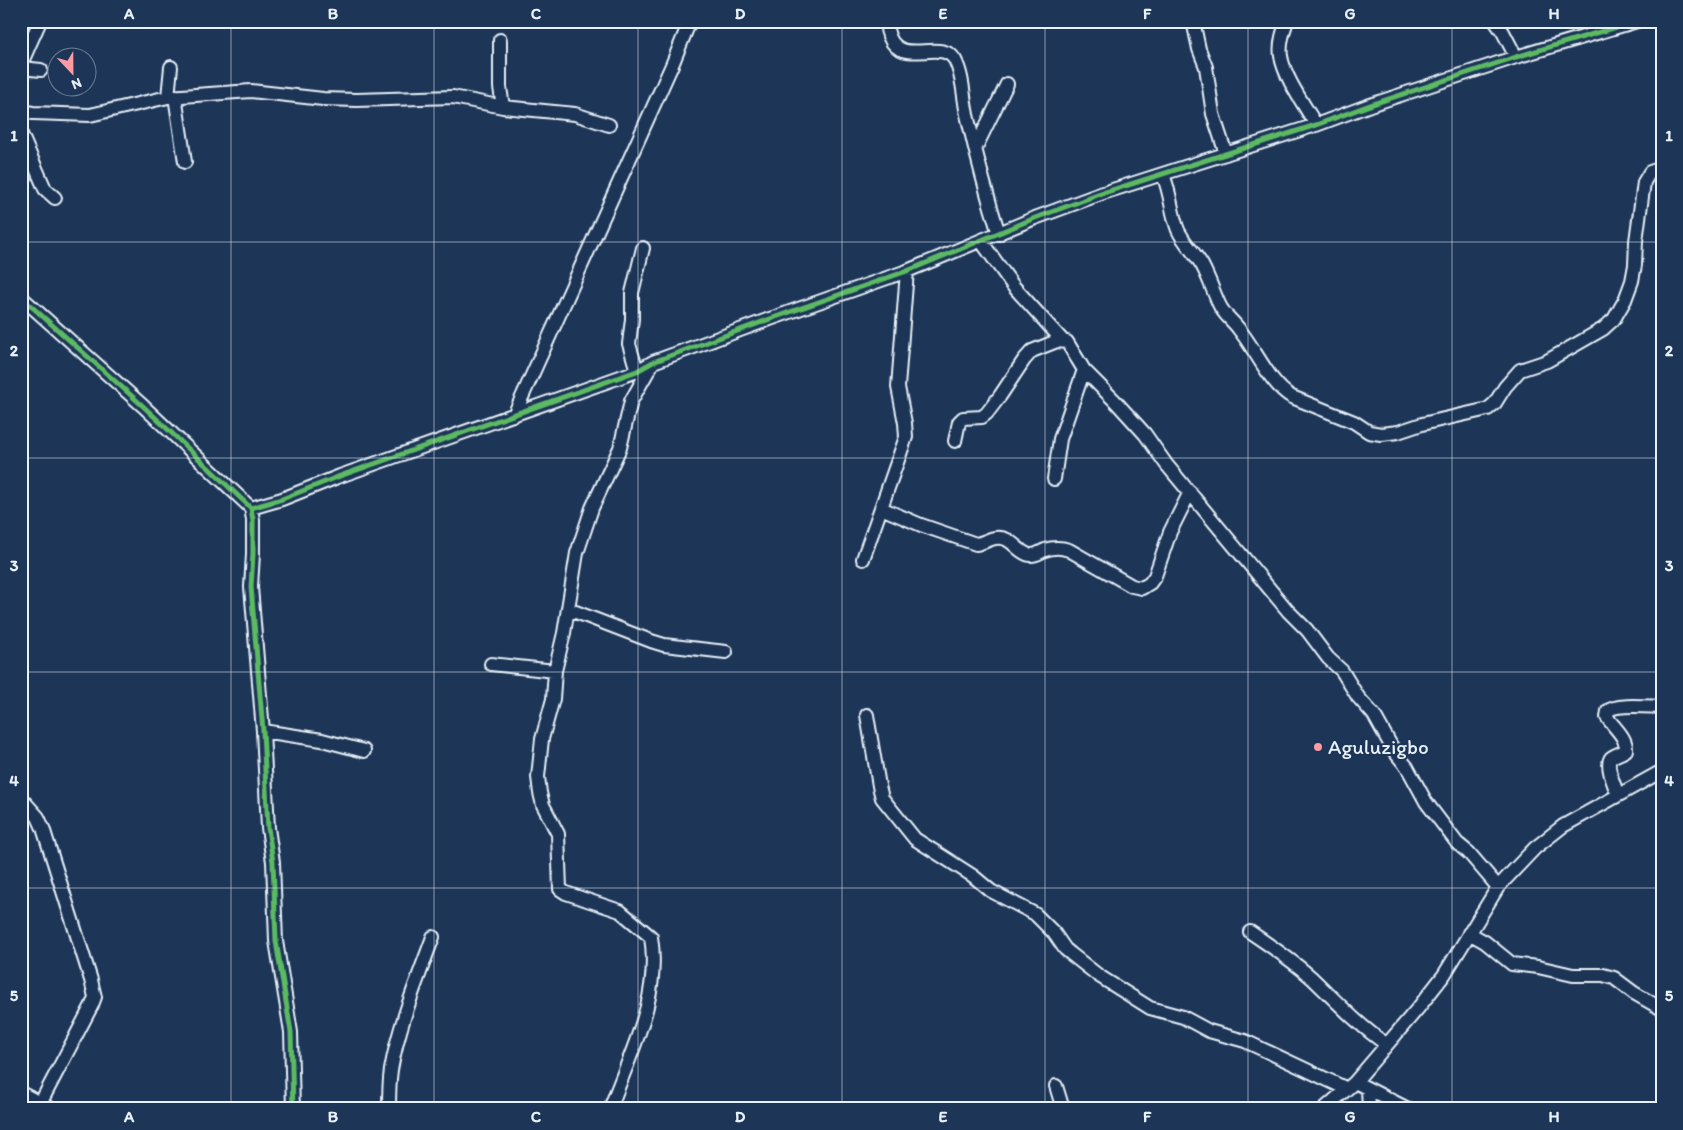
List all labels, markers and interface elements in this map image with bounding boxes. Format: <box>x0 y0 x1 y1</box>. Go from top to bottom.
text: A <box>123 4 135 23</box>
text: B <box>328 4 339 23</box>
text: C <box>531 4 542 23</box>
text: D <box>735 4 746 23</box>
text: E <box>939 4 948 23</box>
text: F <box>1143 4 1152 23</box>
text: G <box>1344 4 1356 23</box>
text: H <box>1548 4 1560 23</box>
north arrow <box>48 48 98 98</box>
text: N <box>69 74 84 93</box>
text: 1 <box>10 126 18 145</box>
text: 1 <box>1665 126 1673 145</box>
text: 2 <box>10 341 19 360</box>
text: 2 <box>1665 341 1674 360</box>
text: 3 <box>10 556 19 575</box>
text: 3 <box>1665 556 1674 575</box>
place label: Aguluzigbo <box>1328 734 1429 759</box>
marker: Aguluzigbo <box>1312 741 1324 753</box>
text: 4 <box>9 771 19 790</box>
text: 4 <box>1664 771 1674 790</box>
text: 5 <box>10 986 19 1005</box>
text: 5 <box>1665 986 1674 1005</box>
text: A <box>123 1107 135 1126</box>
text: B <box>328 1107 339 1126</box>
text: C <box>531 1107 542 1126</box>
text: D <box>735 1107 746 1126</box>
text: E <box>939 1107 948 1126</box>
text: F <box>1143 1107 1152 1126</box>
text: G <box>1344 1107 1356 1126</box>
text: H <box>1548 1107 1560 1126</box>

